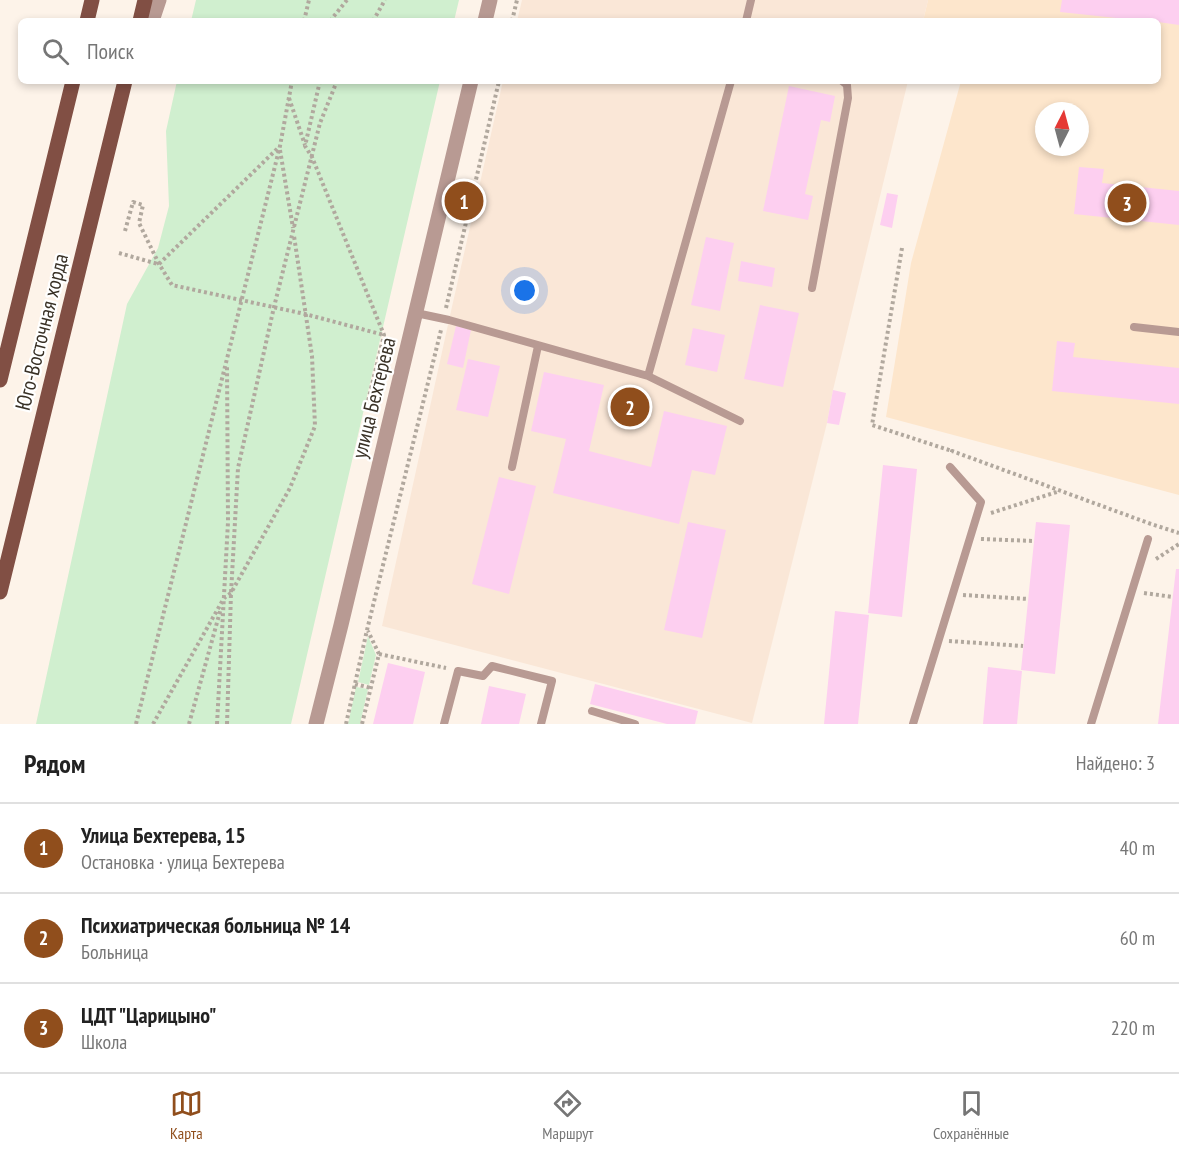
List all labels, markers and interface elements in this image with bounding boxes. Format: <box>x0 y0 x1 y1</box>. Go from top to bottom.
search box <box>18 18 1161 84</box>
icon: search <box>39 35 72 68</box>
text: Поиск <box>87 37 134 65</box>
north arrow <box>1035 102 1089 156</box>
pin: 1 <box>444 178 484 224</box>
pin: 3 <box>1108 180 1146 226</box>
street label: Юго-Восточная хорда <box>9 251 74 413</box>
your location <box>510 276 539 305</box>
street label: улица Бехтерева <box>345 335 402 461</box>
pin: 2 <box>610 384 650 430</box>
text: Рядом <box>24 747 85 780</box>
text: Найдено: 3 <box>1076 750 1155 776</box>
text: Улица Бехтерева, 15 <box>81 821 246 849</box>
text: 1 <box>39 835 48 861</box>
text: 40 m <box>1120 835 1155 861</box>
text: Остановка · улица Бехтерева <box>81 849 285 875</box>
text: Психиатрическая больница № 14 <box>81 911 350 939</box>
text: 2 <box>39 925 48 951</box>
text: 60 m <box>1120 925 1155 951</box>
text: Больница <box>81 939 149 965</box>
text: ЦДТ "Царицыно" <box>81 1001 216 1029</box>
text: 3 <box>39 1015 48 1041</box>
text: 220 m <box>1111 1015 1155 1041</box>
text: Школа <box>81 1029 127 1055</box>
tab: Карта <box>170 1087 203 1143</box>
tab: Маршрут <box>542 1087 593 1143</box>
tab: Сохранённые <box>933 1087 1009 1143</box>

